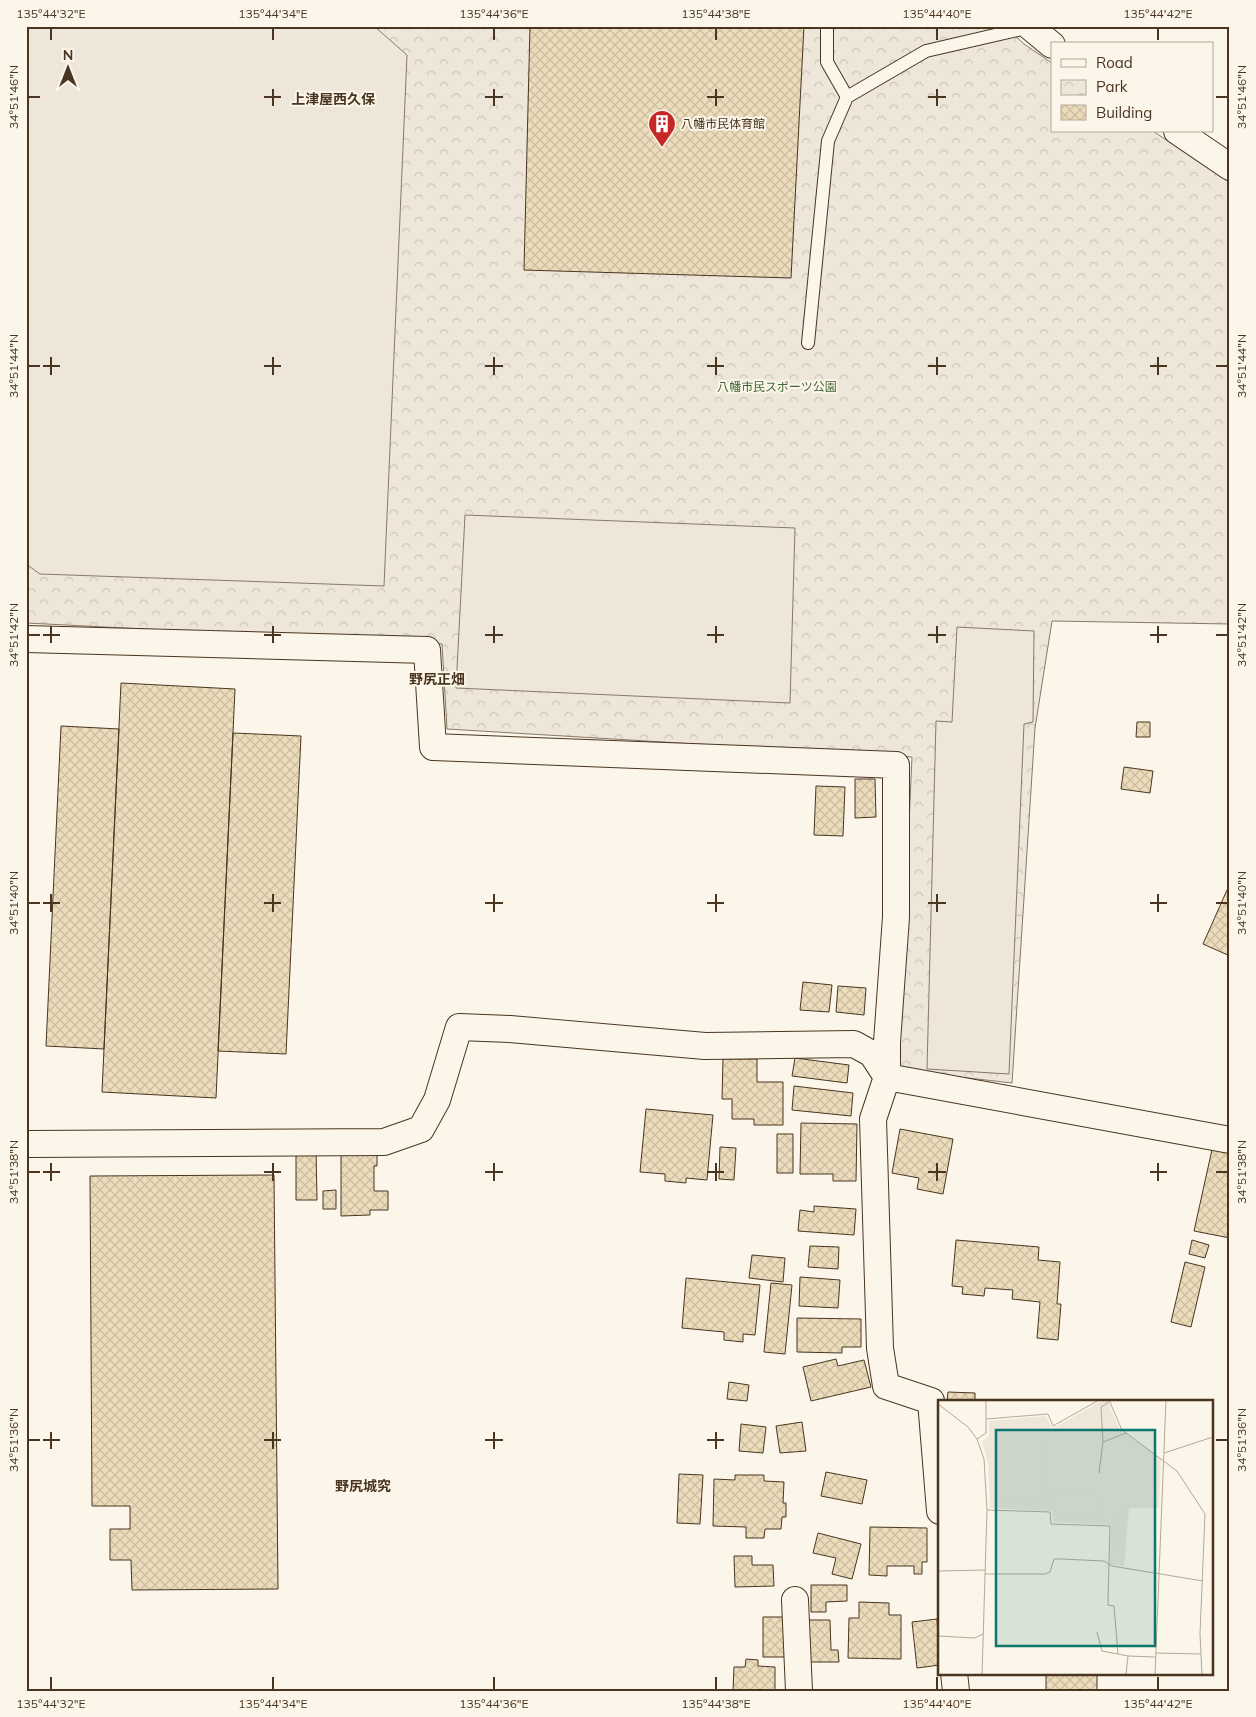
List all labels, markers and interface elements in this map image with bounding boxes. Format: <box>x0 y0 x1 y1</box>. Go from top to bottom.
text: 135°44'32"E <box>16 6 86 21</box>
text: 135°44'34"E <box>238 6 308 21</box>
text: 135°44'36"E <box>459 6 529 21</box>
text: 135°44'38"E <box>681 6 751 21</box>
text: 135°44'40"E <box>902 6 972 21</box>
text: 135°44'42"E <box>1123 6 1193 21</box>
north arrow <box>42 42 92 92</box>
legend <box>1051 42 1214 132</box>
text: N <box>63 46 73 64</box>
text: Road <box>1096 53 1133 72</box>
text: 34°51'46"N <box>6 65 21 129</box>
text: 34°51'46"N <box>1234 65 1249 129</box>
text: Park <box>1096 77 1128 96</box>
district label: 上津屋西久保 <box>291 90 375 108</box>
text: Building <box>1096 103 1152 122</box>
building icon: 八幡市民体育館 <box>647 109 677 148</box>
place label: 八幡市民体育館 <box>681 116 765 131</box>
text: 34°51'44"N <box>6 334 21 398</box>
text: 34°51'44"N <box>1234 334 1249 398</box>
park label: 八幡市民スポーツ公園 <box>717 379 837 394</box>
text: 34°51'42"N <box>6 603 21 667</box>
text: 34°51'42"N <box>1234 603 1249 667</box>
district label: 野尻正畑 <box>409 670 465 688</box>
text: 34°51'40"N <box>6 871 21 935</box>
text: 34°51'40"N <box>1234 871 1249 935</box>
text: 34°51'38"N <box>6 1140 21 1204</box>
text: 34°51'38"N <box>1234 1140 1249 1204</box>
inset map <box>938 1400 1214 1674</box>
text: 34°51'36"N <box>6 1408 21 1472</box>
text: 34°51'36"N <box>1234 1408 1249 1472</box>
district label: 野尻城究 <box>335 1477 391 1495</box>
text: 135°44'32"E <box>16 1696 86 1711</box>
text: 135°44'34"E <box>238 1696 308 1711</box>
text: 135°44'36"E <box>459 1696 529 1711</box>
text: 135°44'38"E <box>681 1696 751 1711</box>
text: 135°44'40"E <box>902 1696 972 1711</box>
text: 135°44'42"E <box>1123 1696 1193 1711</box>

